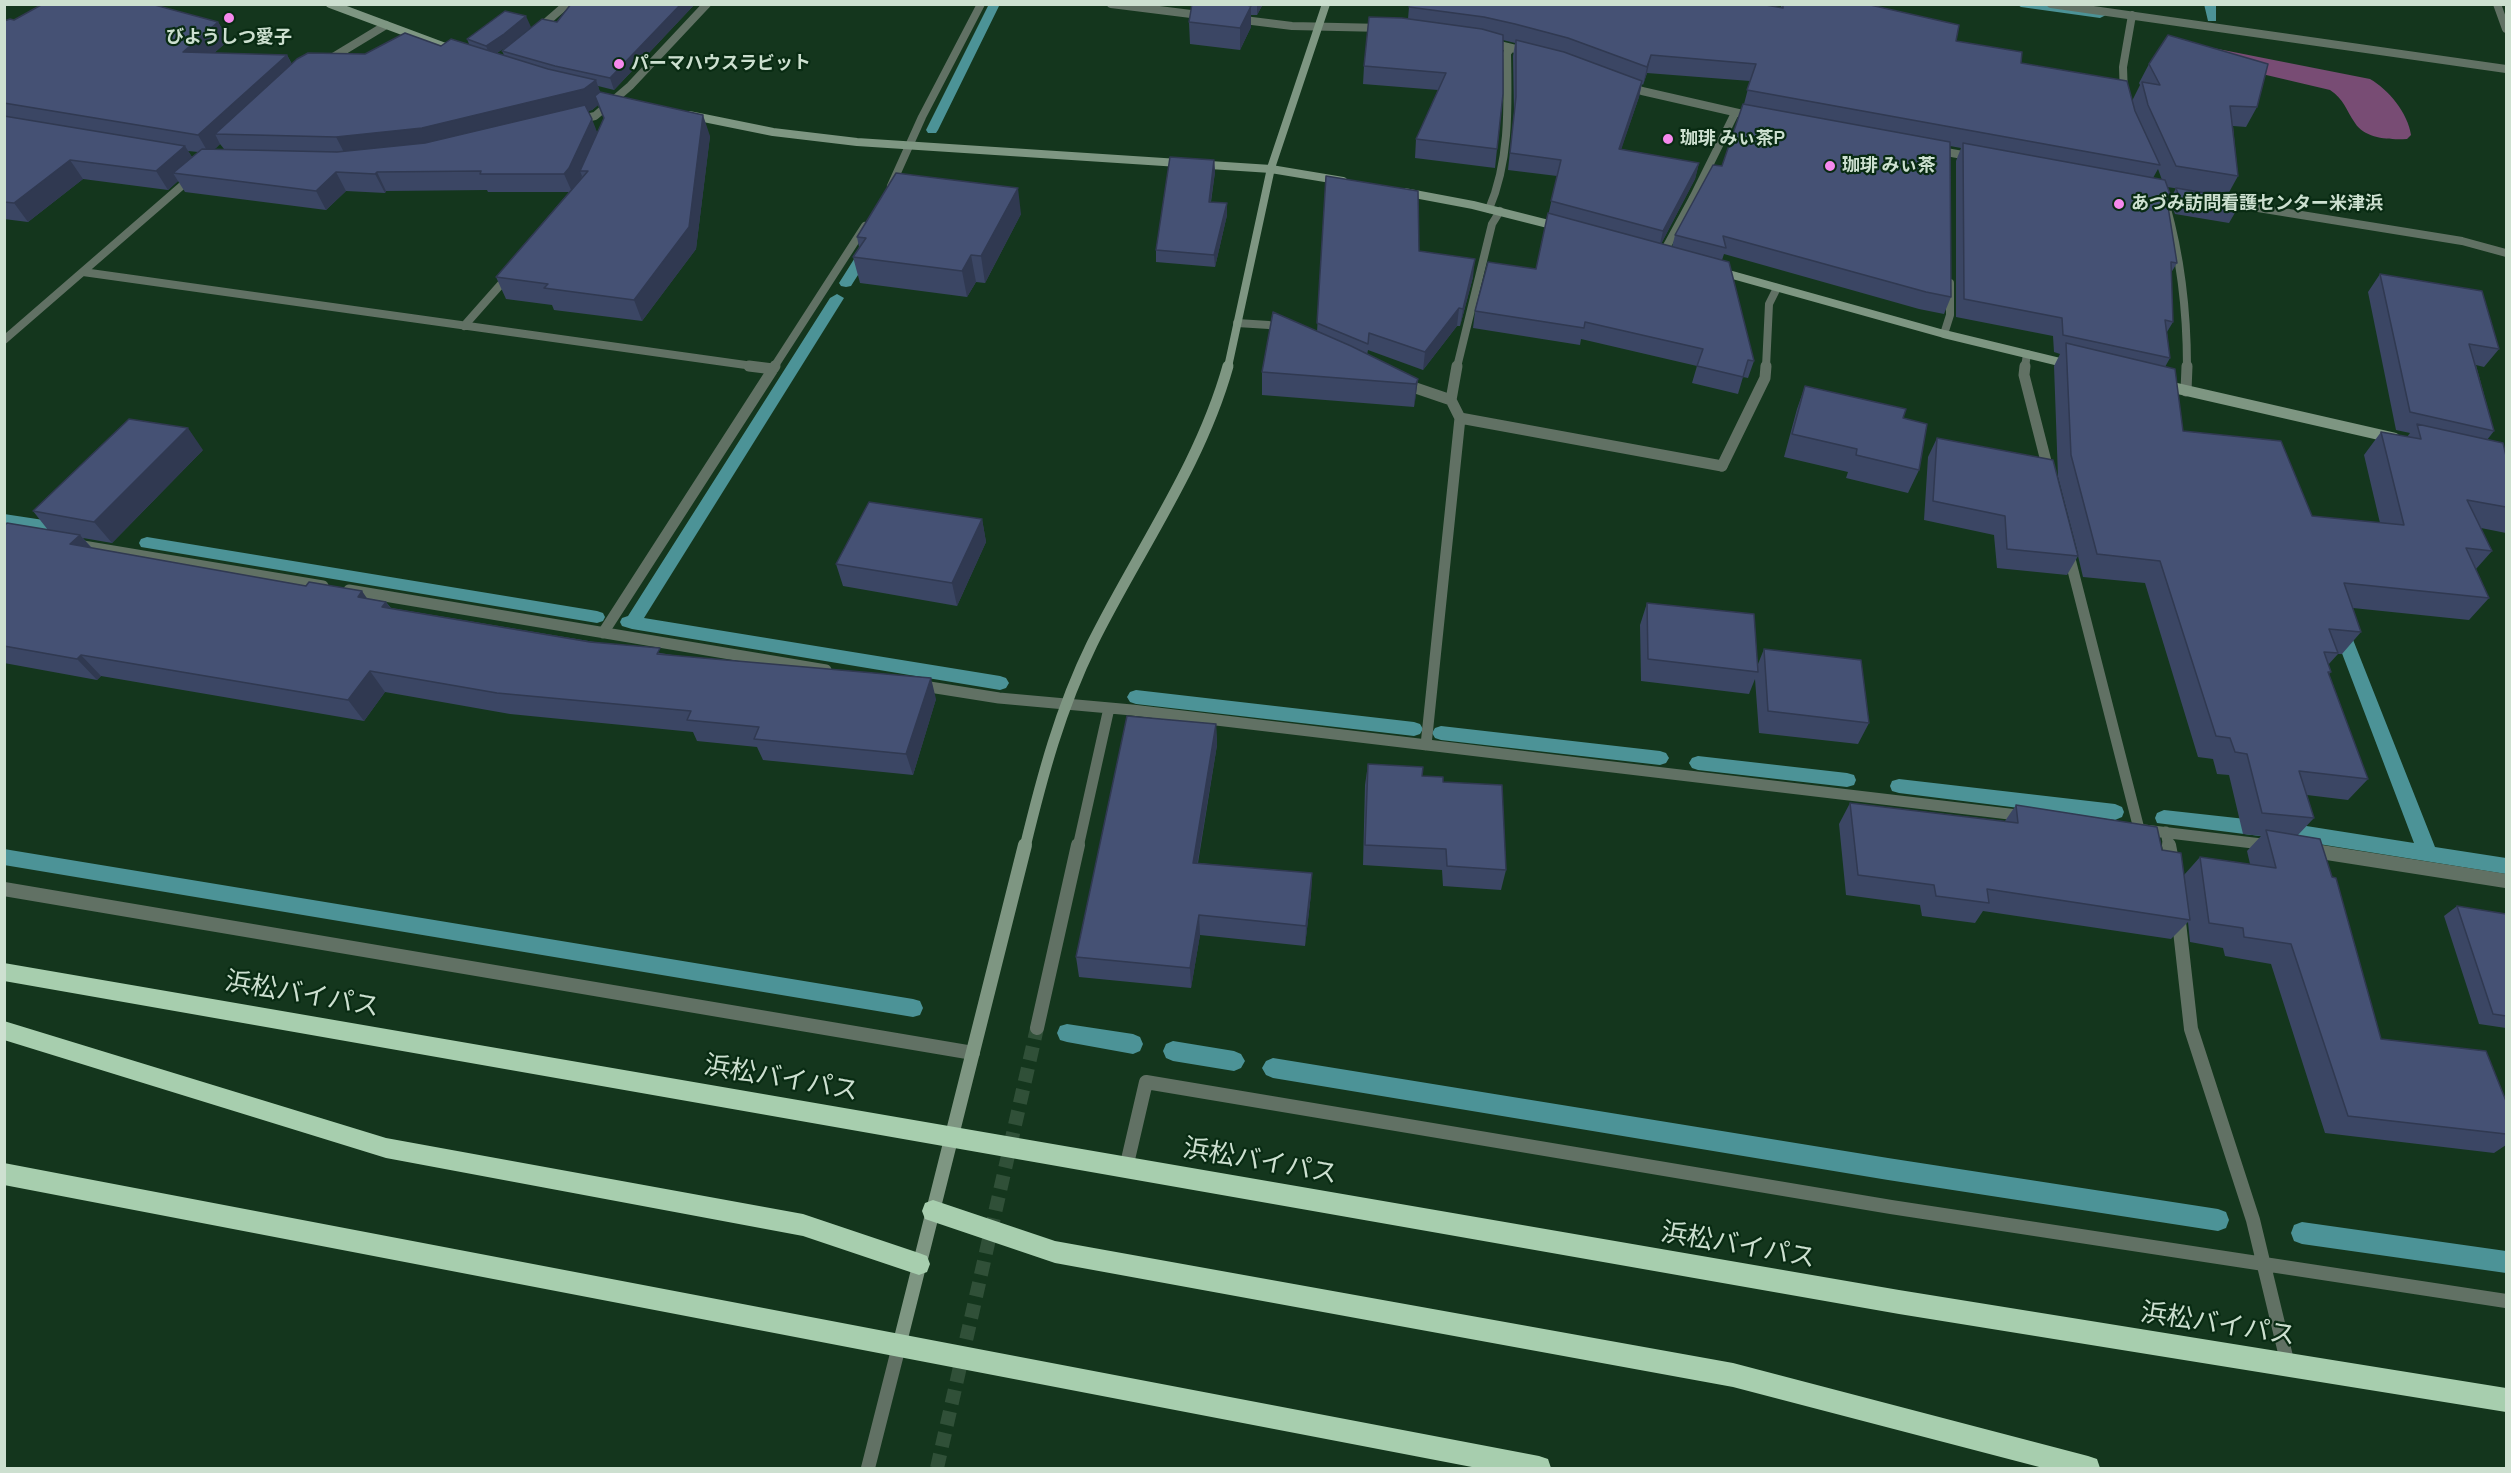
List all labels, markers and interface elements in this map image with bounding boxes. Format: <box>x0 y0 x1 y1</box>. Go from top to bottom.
marker: びようしつ愛子 <box>222 11 236 25</box>
place label: びようしつ愛子 <box>166 27 292 49</box>
place label: パーマハウスラビット <box>631 53 811 75</box>
marker: パーマハウスラビット <box>612 57 626 71</box>
place label: 珈琲 みぃ茶P <box>1680 128 1785 150</box>
marker: 珈琲 みぃ茶P <box>1661 132 1675 146</box>
place label: 珈琲 みぃ茶 <box>1842 155 1936 177</box>
marker: 珈琲 みぃ茶 <box>1823 159 1837 173</box>
place label: あづみ訪問看護センター米津浜 <box>2131 193 2383 215</box>
marker: あづみ訪問看護センター米津浜 <box>2112 197 2126 211</box>
street label: 浜松バイパス <box>222 966 382 1024</box>
street label: 浜松バイパス <box>701 1050 861 1108</box>
street label: 浜松バイパス <box>1180 1133 1340 1191</box>
street label: 浜松バイパス <box>1658 1217 1818 1275</box>
street label: 浜松バイパス <box>2139 1297 2297 1353</box>

